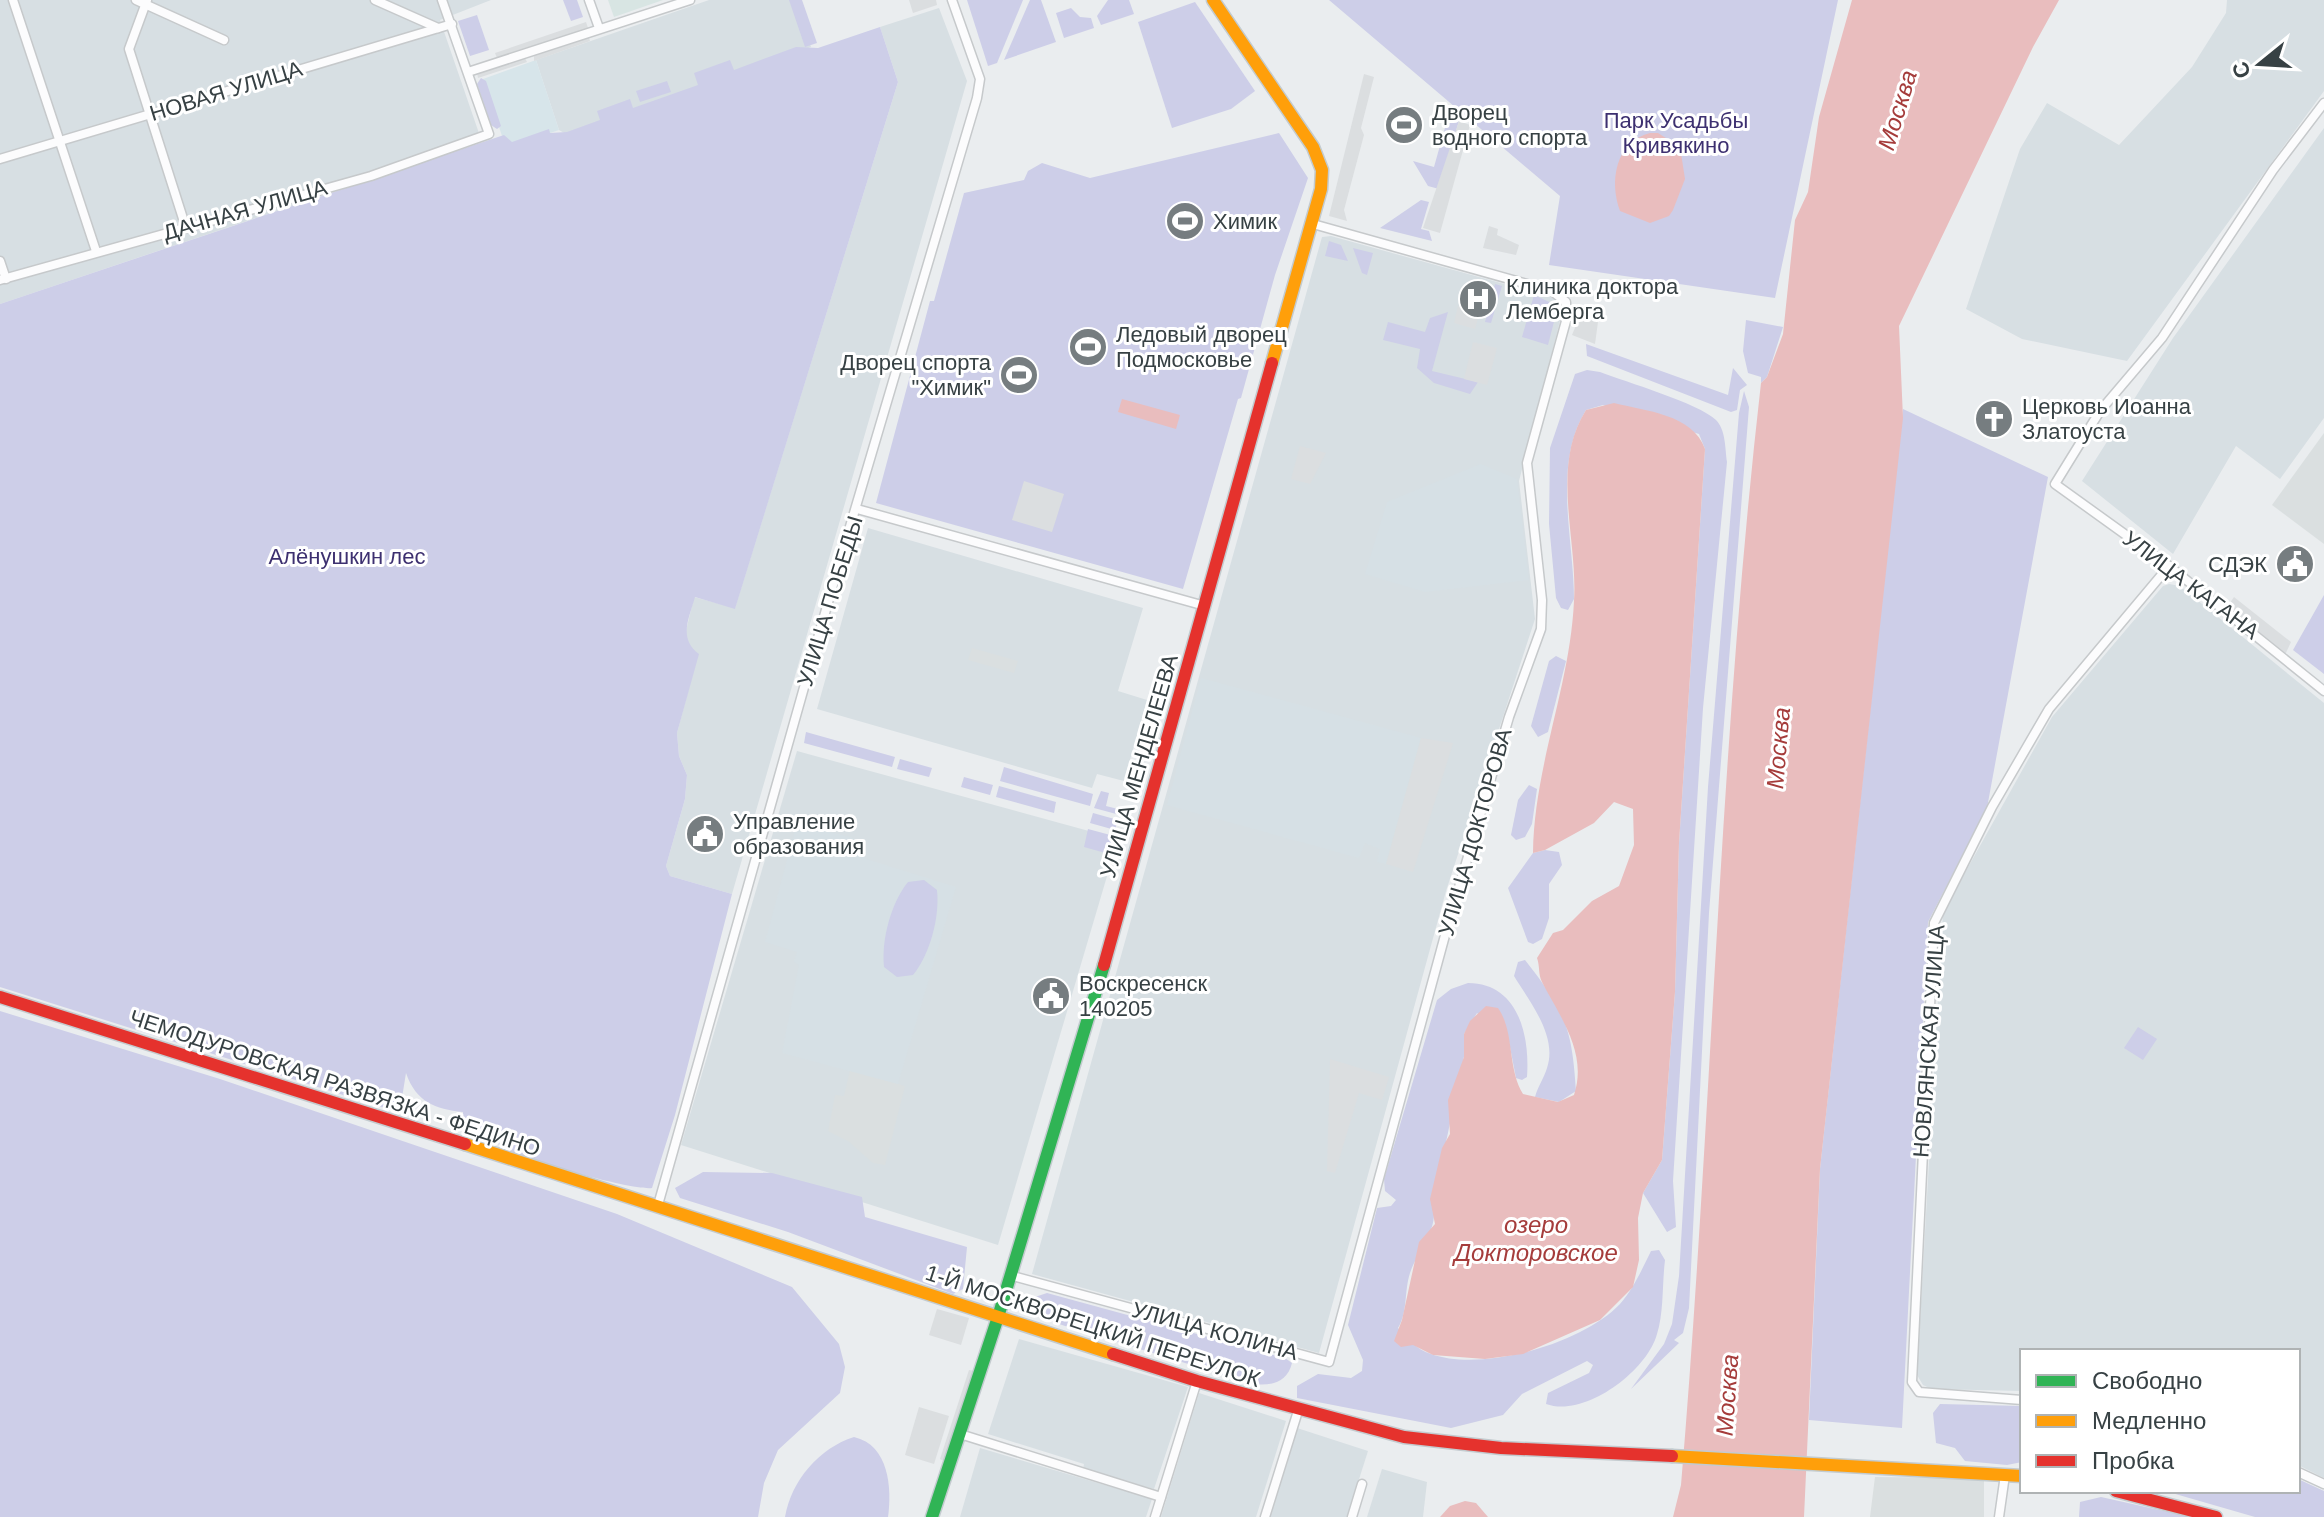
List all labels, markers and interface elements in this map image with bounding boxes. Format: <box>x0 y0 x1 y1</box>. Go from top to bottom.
north arrow <box>2220 24 2300 104</box>
street label: НОВАЯ УЛИЦА <box>147 56 306 126</box>
text: С <box>2227 59 2256 81</box>
water label: Москва <box>1872 67 1922 153</box>
place label: Дворец водного спорта <box>1432 100 1588 150</box>
sports icon: Дворец водного спорта <box>1383 104 1425 146</box>
park label: Парк Усадьбы Кривякино <box>1604 108 1748 158</box>
street label: ДАЧНАЯ УЛИЦА <box>160 175 330 245</box>
sports icon: Химик <box>1164 200 1206 242</box>
place label: Химик <box>1213 209 1277 234</box>
place label: Клиника доктора Лемберга <box>1506 274 1679 324</box>
hospital icon: Клиника доктора Лемберга <box>1457 278 1499 320</box>
place label: Ледовый дворец Подмосковье <box>1116 322 1287 372</box>
sports icon: Ледовый дворец Подмосковье <box>1067 326 1109 368</box>
place label: Дворец спорта "Химик" <box>840 350 992 400</box>
sports icon: Дворец спорта "Химик" <box>998 354 1040 396</box>
place label: Церковь Иоанна Златоуста <box>2022 394 2192 444</box>
church icon: Церковь Иоанна Златоуста <box>1973 398 2015 440</box>
street label: УЛИЦА ПОБЕДЫ <box>792 513 868 689</box>
street label: УЛИЦА КАГАНА <box>2118 526 2264 644</box>
public building icon: СДЭК <box>2274 543 2316 585</box>
park label: Алёнушкин лес <box>269 544 425 569</box>
place label: СДЭК <box>2208 552 2267 577</box>
street label: УЛИЦА МЕНДЕЛЕЕВА <box>1095 651 1183 881</box>
water label: Москва <box>1761 706 1795 790</box>
street label: УЛИЦА ДОКТОРОВА <box>1433 725 1517 939</box>
place label: Управление образования <box>733 809 864 859</box>
public building icon: Управление образования <box>684 813 726 855</box>
street label: НОВЛЯНСКАЯ УЛИЦА <box>1908 923 1950 1158</box>
place label: Воскресенск 140205 <box>1079 971 1207 1021</box>
public building icon: Воскресенск 140205 <box>1030 975 1072 1017</box>
street label: ЧЕМОДУРОВСКАЯ РАЗВЯЗКА - ФЕДИНО <box>127 1005 543 1161</box>
water label: озеро Докторовское <box>1451 1211 1618 1266</box>
street label: 1-Й МОСКВОРЕЦКИЙ ПЕРЕУЛОК <box>923 1260 1264 1392</box>
street label: УЛИЦА КОЛИНА <box>1129 1297 1301 1365</box>
legend <box>2020 1349 2300 1493</box>
water label: Москва <box>1711 1353 1743 1437</box>
text: Свободно <box>2092 1367 2202 1394</box>
text: Медленно <box>2092 1407 2206 1434</box>
text: Пробка <box>2092 1447 2175 1474</box>

